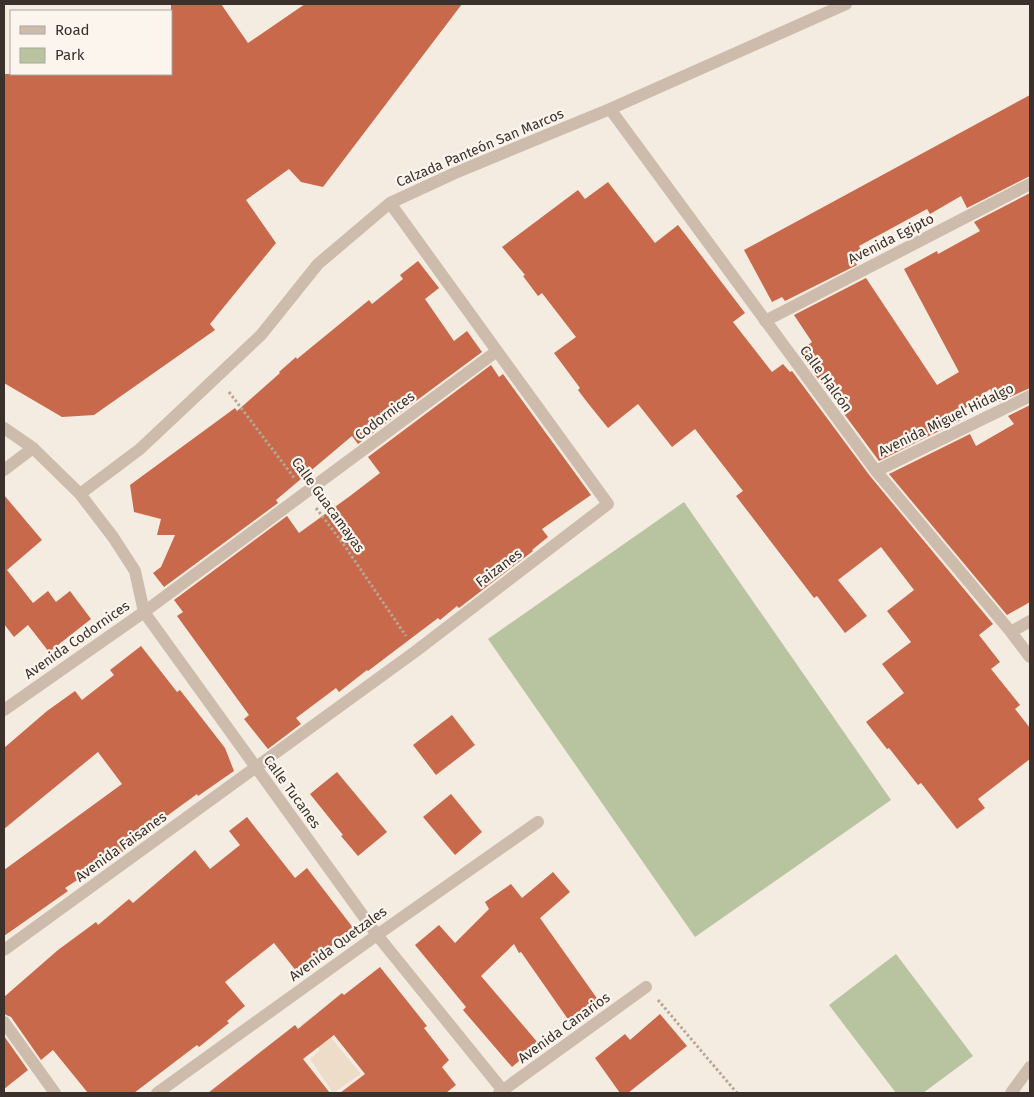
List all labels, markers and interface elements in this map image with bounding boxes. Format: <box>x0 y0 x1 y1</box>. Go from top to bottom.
legend <box>10 10 172 75</box>
text: Road <box>55 21 90 39</box>
text: Park <box>55 46 85 64</box>
street label: Calzada Panteón San Marcos <box>394 105 567 191</box>
street label: Avenida Egipto <box>845 210 937 268</box>
street label: Calle Halcón <box>796 342 856 416</box>
street label: Avenida Miguel Hidalgo <box>876 380 1016 460</box>
street label: Codornices <box>352 388 419 444</box>
street label: Calle Guacamayas <box>288 454 369 556</box>
street label: Faizanes <box>473 545 526 591</box>
street label: Avenida Codornices <box>21 597 133 683</box>
street label: Calle Tucanes <box>260 752 324 832</box>
street label: Avenida Faisanes <box>72 808 170 886</box>
street label: Avenida Quetzales <box>286 903 390 985</box>
street label: Avenida Canarios <box>515 989 614 1067</box>

